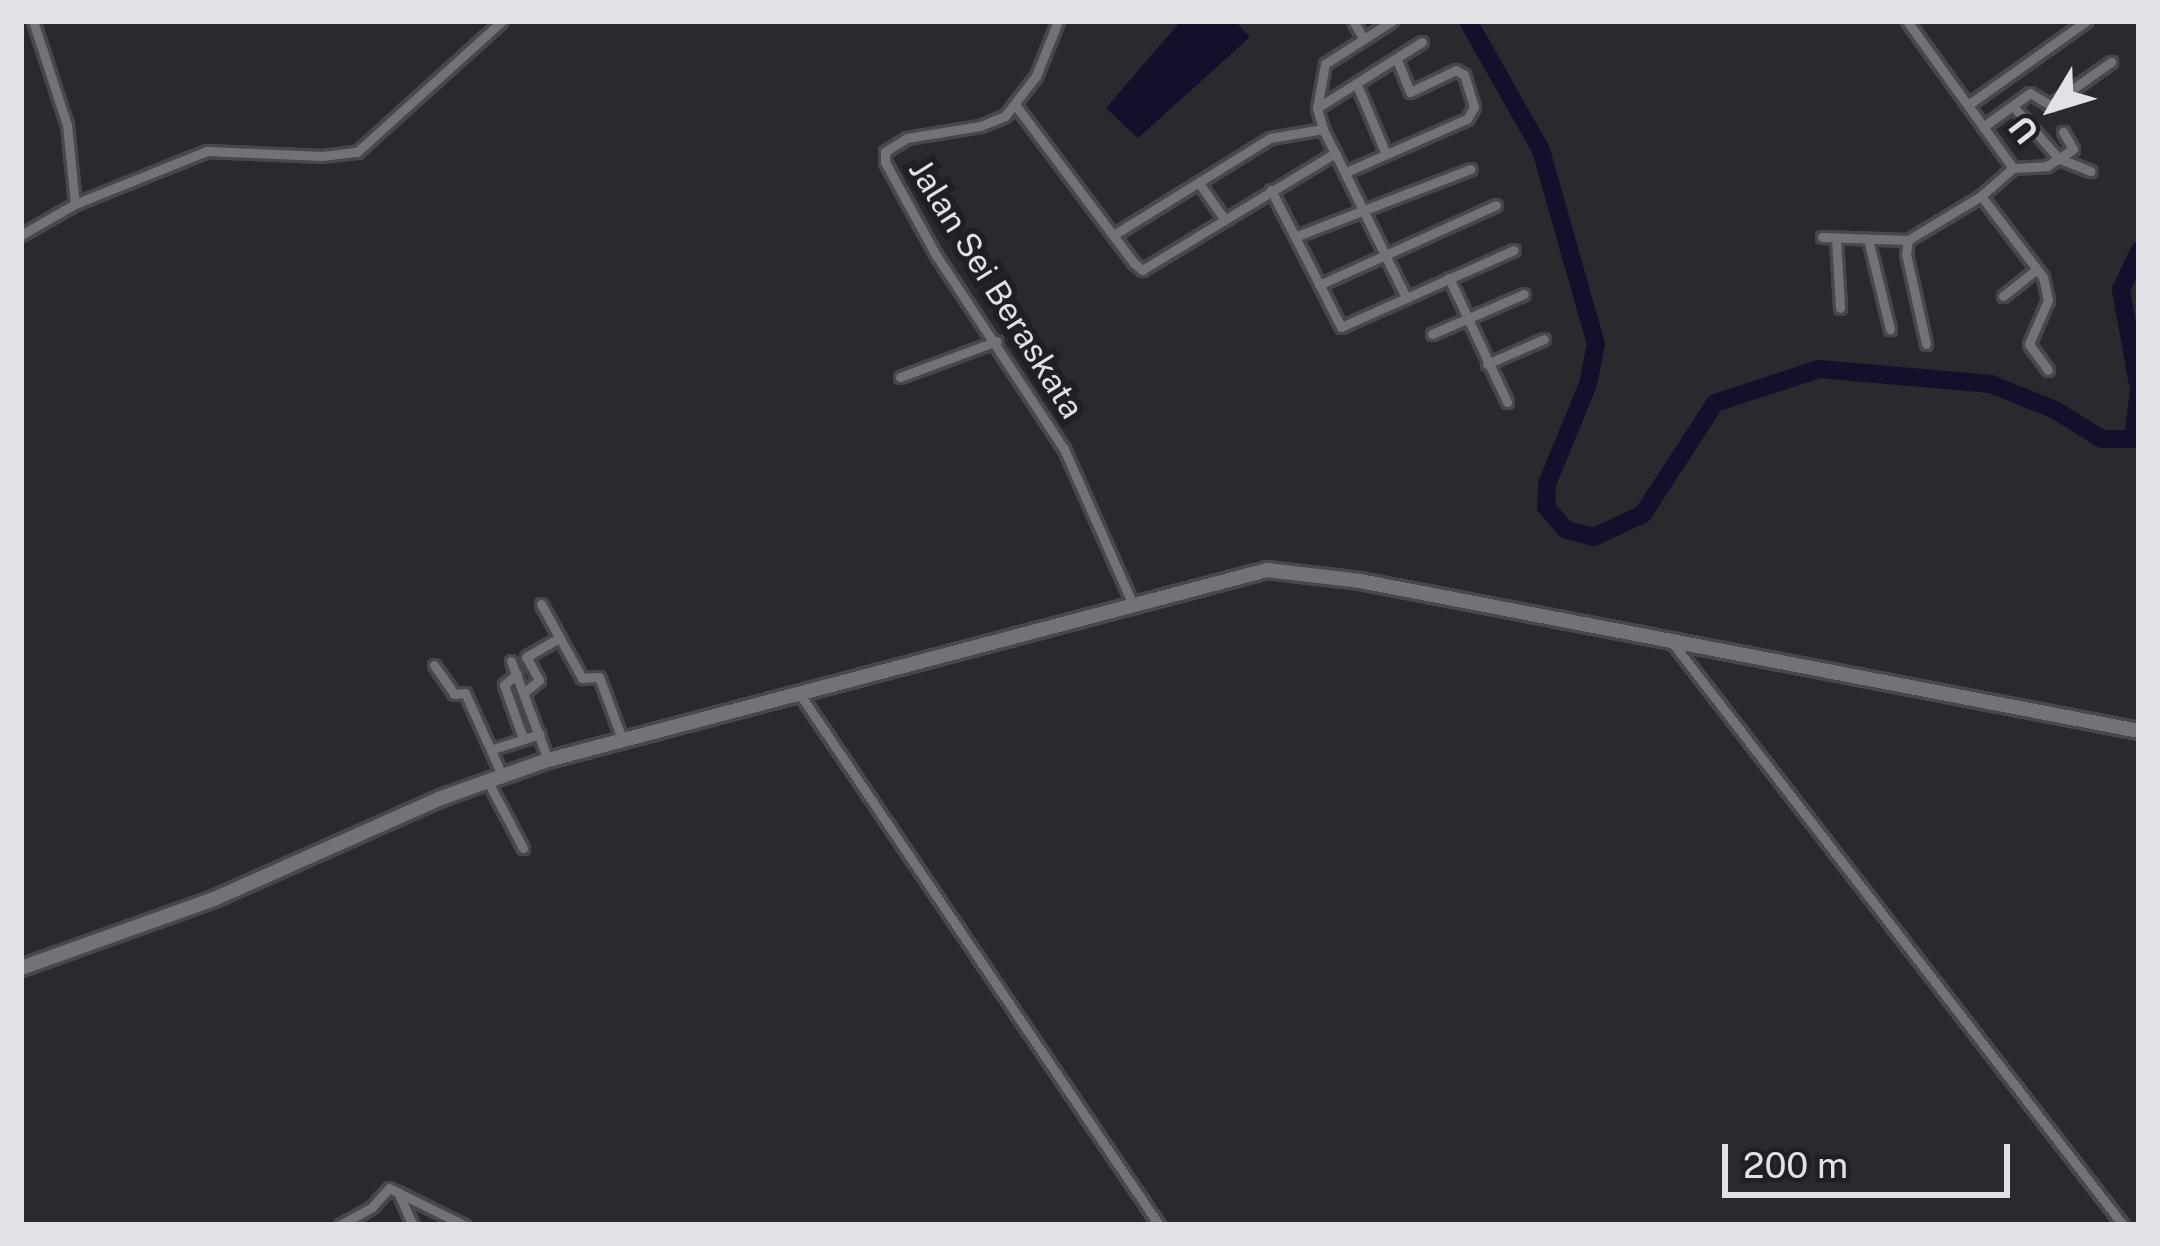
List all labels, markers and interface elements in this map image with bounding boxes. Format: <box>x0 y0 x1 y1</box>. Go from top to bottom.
north arrow <box>1992 48 2112 168</box>
text: U <box>2001 109 2046 151</box>
street label: Jalan Sei Beraskata <box>900 152 1092 426</box>
scale bar <box>1728 1120 2016 1194</box>
text: 200 m <box>1743 1144 1848 1186</box>

